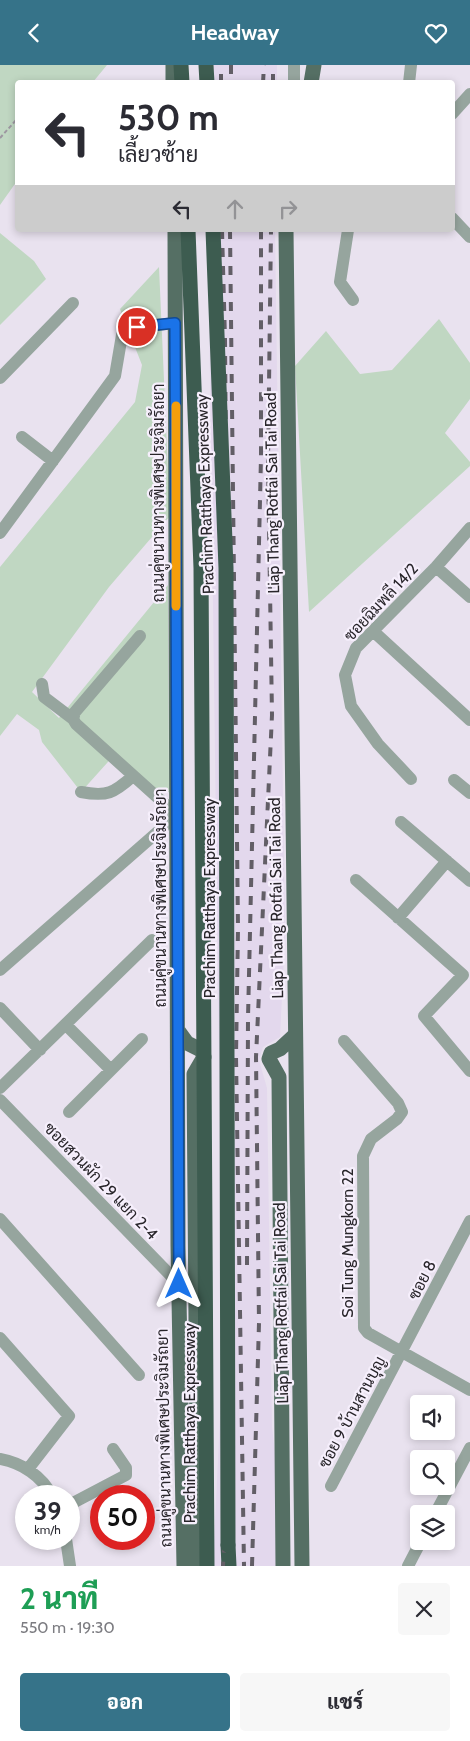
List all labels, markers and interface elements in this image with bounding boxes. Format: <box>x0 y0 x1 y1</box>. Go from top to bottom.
icon: back <box>20 19 48 47</box>
text: Headway <box>191 19 279 46</box>
icon: heart <box>422 19 450 47</box>
text: 530 m <box>118 96 219 139</box>
icon: left <box>35 100 100 165</box>
text: เลี้ยวซ้าย <box>118 141 198 168</box>
icon: left <box>168 195 196 223</box>
icon: ahead <box>221 195 249 223</box>
icon: right <box>274 195 302 223</box>
pin <box>116 306 158 348</box>
icon: arrive <box>123 313 151 341</box>
street label: ถนนคู่ขนานทางพิเศษประจิมรัถยา <box>148 384 170 602</box>
street label: Liap Thang Rotfai Sai Tai Road <box>261 392 283 594</box>
street label: Prachim Ratthaya Expressway <box>192 394 218 594</box>
street label: ซอยฉิมพลี 14/2 <box>339 558 422 645</box>
street label: ถนนคู่ขนานทางพิเศษประจิมรัถยา <box>150 789 172 1007</box>
street label: Liap Thang Rotfai Sai Tai Road <box>265 797 287 999</box>
street label: Prachim Ratthaya Expressway <box>200 798 219 998</box>
street label: ซอยสวนผัก 29 แยก 2-4 <box>40 1118 163 1243</box>
street label: Soi Tung Mungkorn 22 <box>338 1168 357 1318</box>
street label: Liap Thang Rotfai Sai Tai Road <box>270 1202 292 1404</box>
position arrow <box>152 1257 204 1309</box>
street label: ซอย 8 <box>404 1257 440 1303</box>
street label: Prachim Ratthaya Expressway <box>180 1323 199 1523</box>
street label: ถนนคู่ขนานทางพิเศษประจิมรัถยา <box>152 1328 177 1548</box>
street label: ซอย 9 บ้านสานบุญ <box>314 1352 391 1472</box>
map controls <box>410 1395 455 1550</box>
button: sound <box>410 1395 455 1440</box>
button: search <box>410 1450 455 1495</box>
speed limit sign: 50 <box>90 1485 155 1550</box>
text: 39 <box>34 1496 61 1526</box>
button: layers <box>410 1505 455 1550</box>
text: km/h <box>34 1522 61 1537</box>
text: 2 นาที <box>20 1580 98 1617</box>
button: close <box>398 1583 450 1635</box>
text: 550 m · 19:30 <box>20 1618 115 1637</box>
button: ออก <box>20 1673 230 1731</box>
button: แชร์ <box>240 1673 450 1731</box>

